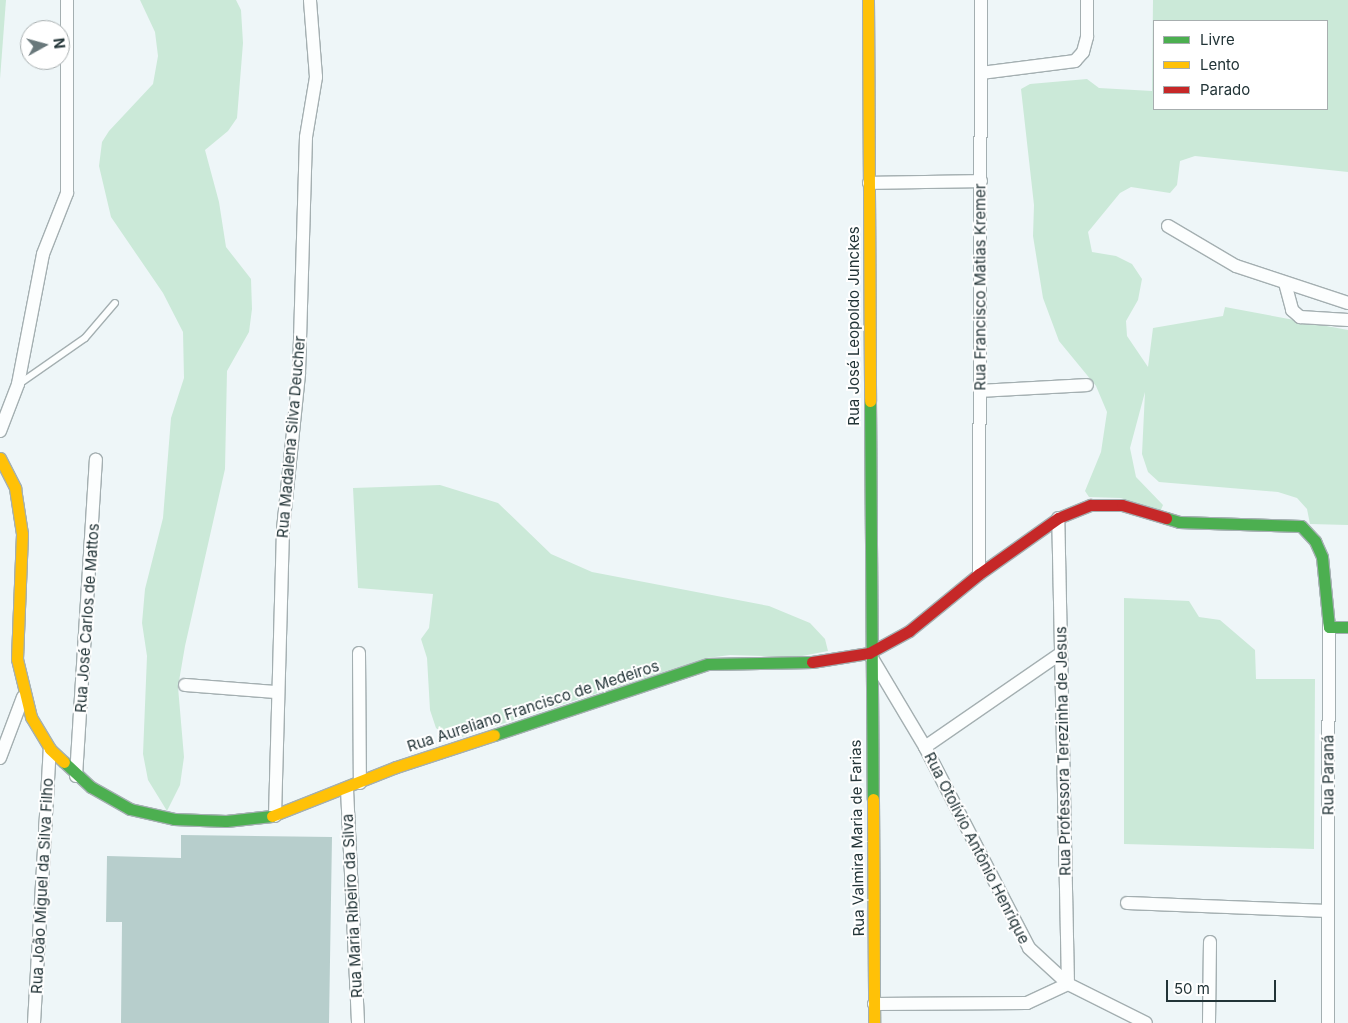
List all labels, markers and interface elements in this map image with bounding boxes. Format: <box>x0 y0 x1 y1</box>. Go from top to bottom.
north arrow <box>20 20 70 70</box>
legend <box>1153 20 1328 110</box>
text: Livre <box>1200 30 1235 49</box>
text: N <box>50 37 68 50</box>
text: Lento <box>1200 55 1240 74</box>
text: Parado <box>1200 80 1250 99</box>
street label: Rua Francisco Matias Kremer <box>971 183 989 391</box>
street label: Rua José Leopoldo Junckes <box>845 226 863 426</box>
street label: Rua Madalena Silva Deucher <box>273 335 309 539</box>
street label: Rua José Carlos de Mattos <box>71 523 103 713</box>
street label: Rua Professora Terezinha de Jesus <box>1052 626 1074 876</box>
street label: Rua Aureliano Francisco de Medeiros <box>405 657 661 755</box>
street label: Rua Paraná <box>1319 735 1337 815</box>
street label: Rua Valmira Maria de Farias <box>846 739 868 937</box>
street label: Rua Otolívio Antônio Henrique <box>921 749 1033 947</box>
street label: Rua João Miguel da Silva Filho <box>27 778 57 994</box>
street label: Rua Maria Ribeiro da Silva <box>338 813 366 999</box>
scale bar <box>1168 970 1278 1002</box>
text: 50 m <box>1174 979 1210 998</box>

